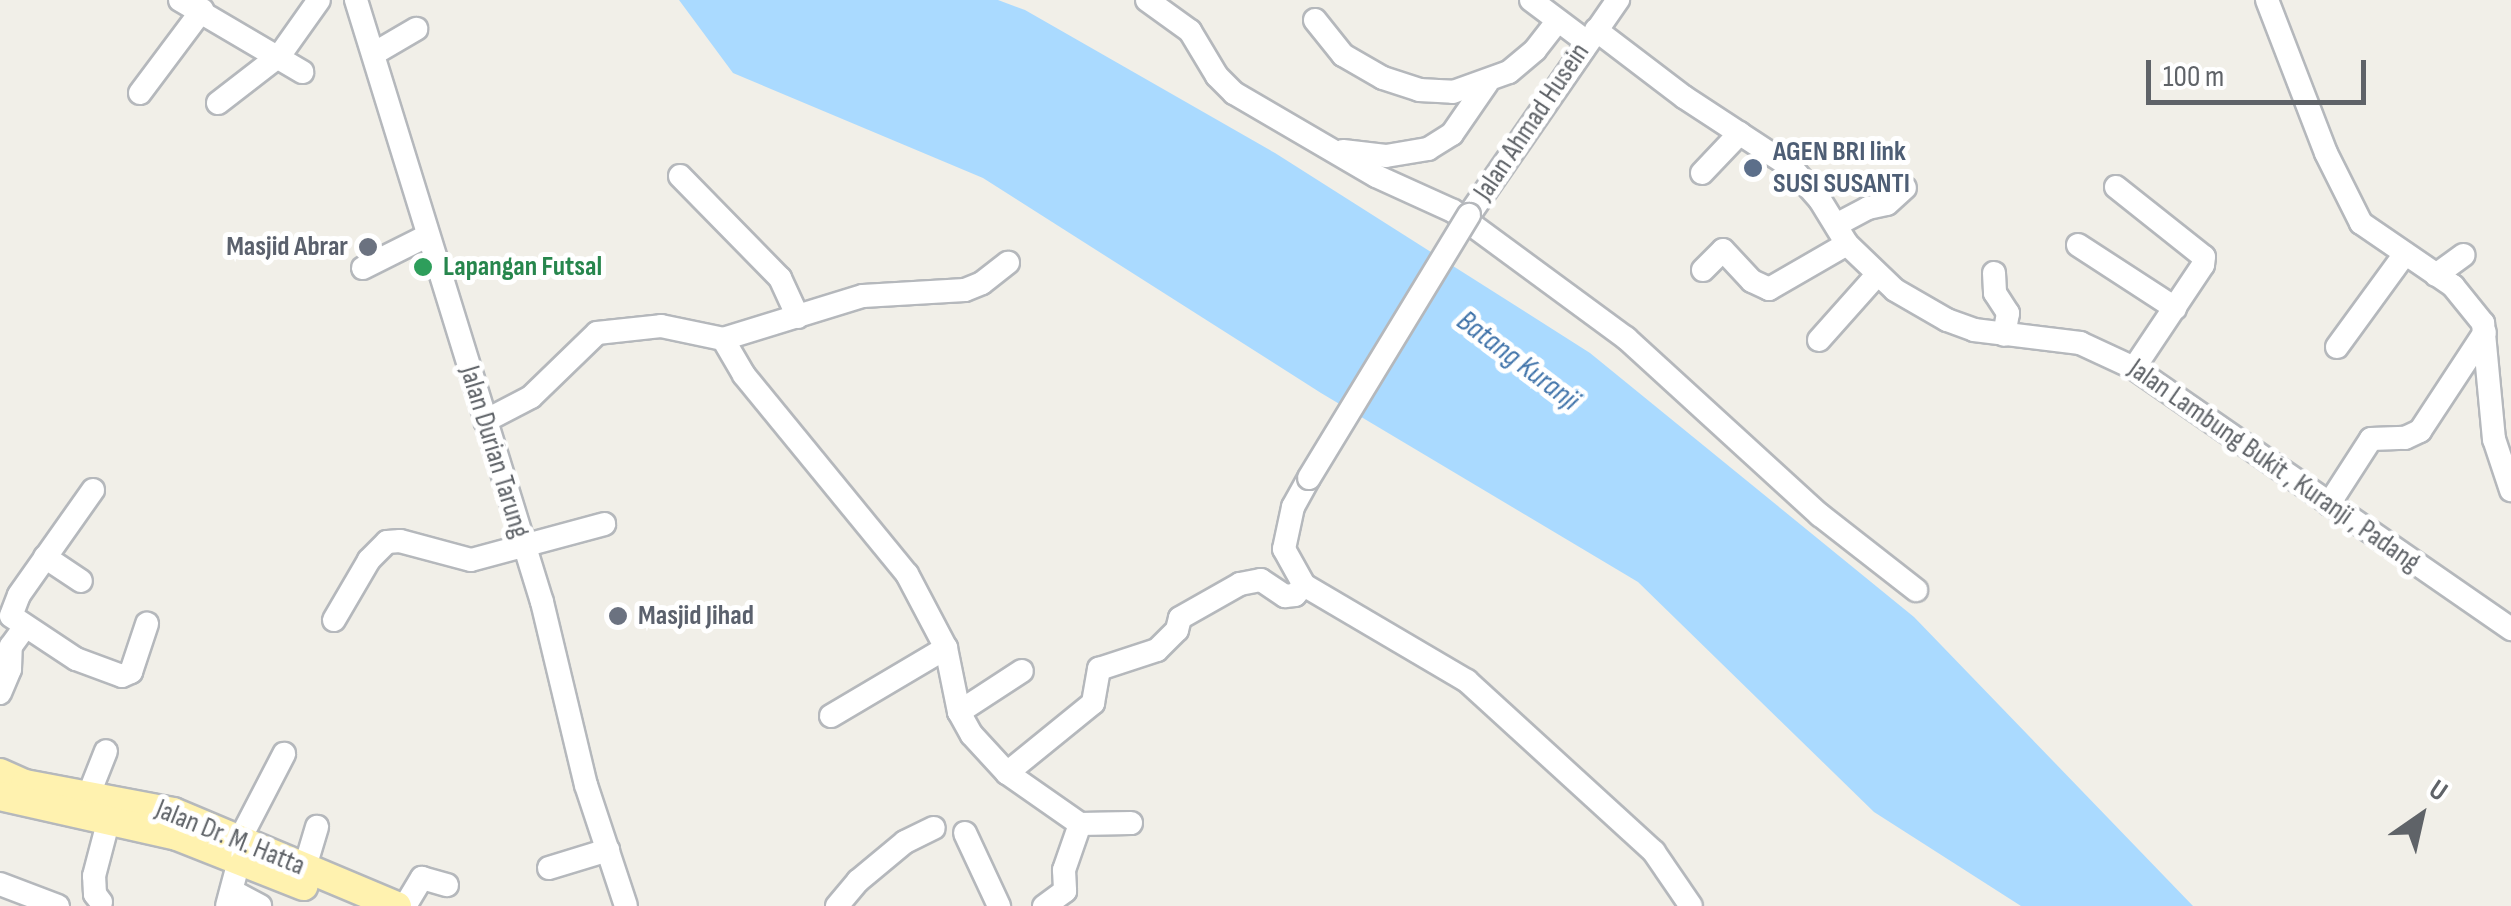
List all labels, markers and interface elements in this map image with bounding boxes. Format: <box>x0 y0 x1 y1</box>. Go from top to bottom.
street label: Jalan Ahmad Husein <box>1467 37 1597 207</box>
scale bar <box>2151 40 2371 102</box>
text: 100 m <box>2163 59 2224 95</box>
place label: AGEN BRI link SUSI SUSANTI <box>1773 135 1910 201</box>
marker: AGEN BRI link SUSI SUSANTI <box>1742 157 1764 179</box>
place label: Masjid Abrar <box>226 230 348 264</box>
marker: Masjid Abrar <box>357 236 379 258</box>
place label: Lapangan Futsal <box>443 250 602 284</box>
marker: Lapangan Futsal <box>412 256 434 278</box>
water label: Batang Kuranji <box>1450 303 1586 419</box>
street label: Jalan Lambung Bukit , Kuranji , Padang <box>2122 352 2426 580</box>
street label: Jalan Durian Tarung <box>452 362 536 542</box>
place label: Masjid Jihad <box>638 599 754 633</box>
marker: Masjid Jihad <box>607 605 629 627</box>
north arrow <box>2371 766 2471 866</box>
text: U <box>2423 773 2453 808</box>
street label: Jalan Dr. M. Hatta <box>150 793 310 883</box>

